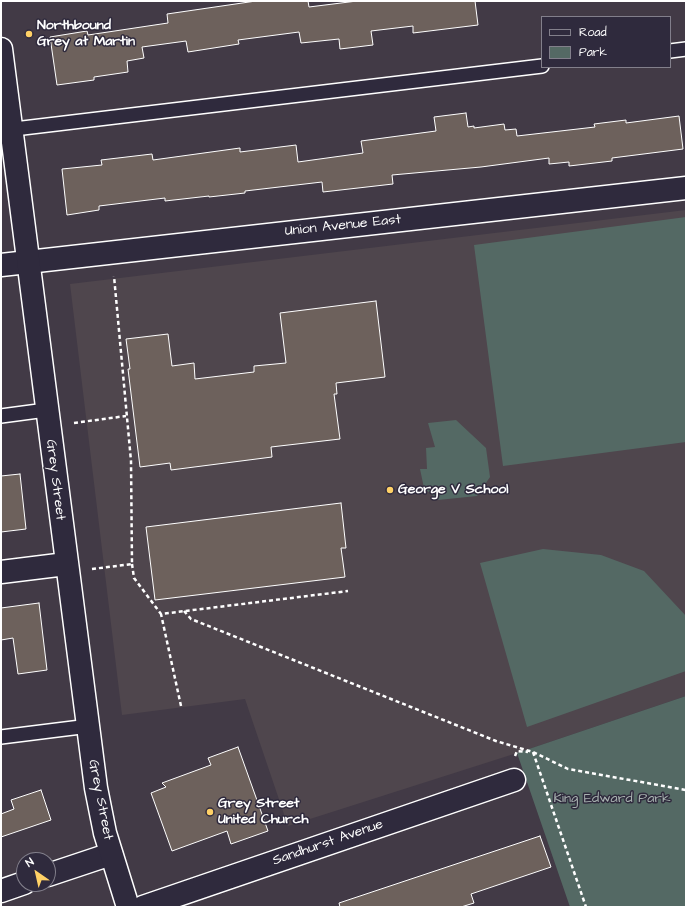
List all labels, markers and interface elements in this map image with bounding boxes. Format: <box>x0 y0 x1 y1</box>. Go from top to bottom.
legend <box>541 16 671 68</box>
place label: Northbound Grey at Martin <box>37 18 135 50</box>
text: Road <box>579 24 607 41</box>
marker: Northbound Grey at Martin <box>24 29 34 39</box>
text: Park <box>579 44 607 61</box>
street label: Union Avenue East <box>284 212 402 240</box>
street label: Grey Street <box>42 439 68 521</box>
place label: George V School <box>398 482 508 498</box>
marker: George V School <box>385 485 395 495</box>
street label: Grey Street <box>84 758 116 842</box>
park label: King Edward Park <box>553 791 671 807</box>
place label: Grey Street United Church <box>218 796 308 828</box>
marker: Grey Street United Church <box>205 807 215 817</box>
street label: Sandhurst Avenue <box>270 816 386 870</box>
north arrow <box>16 852 56 892</box>
text: N <box>23 854 37 871</box>

